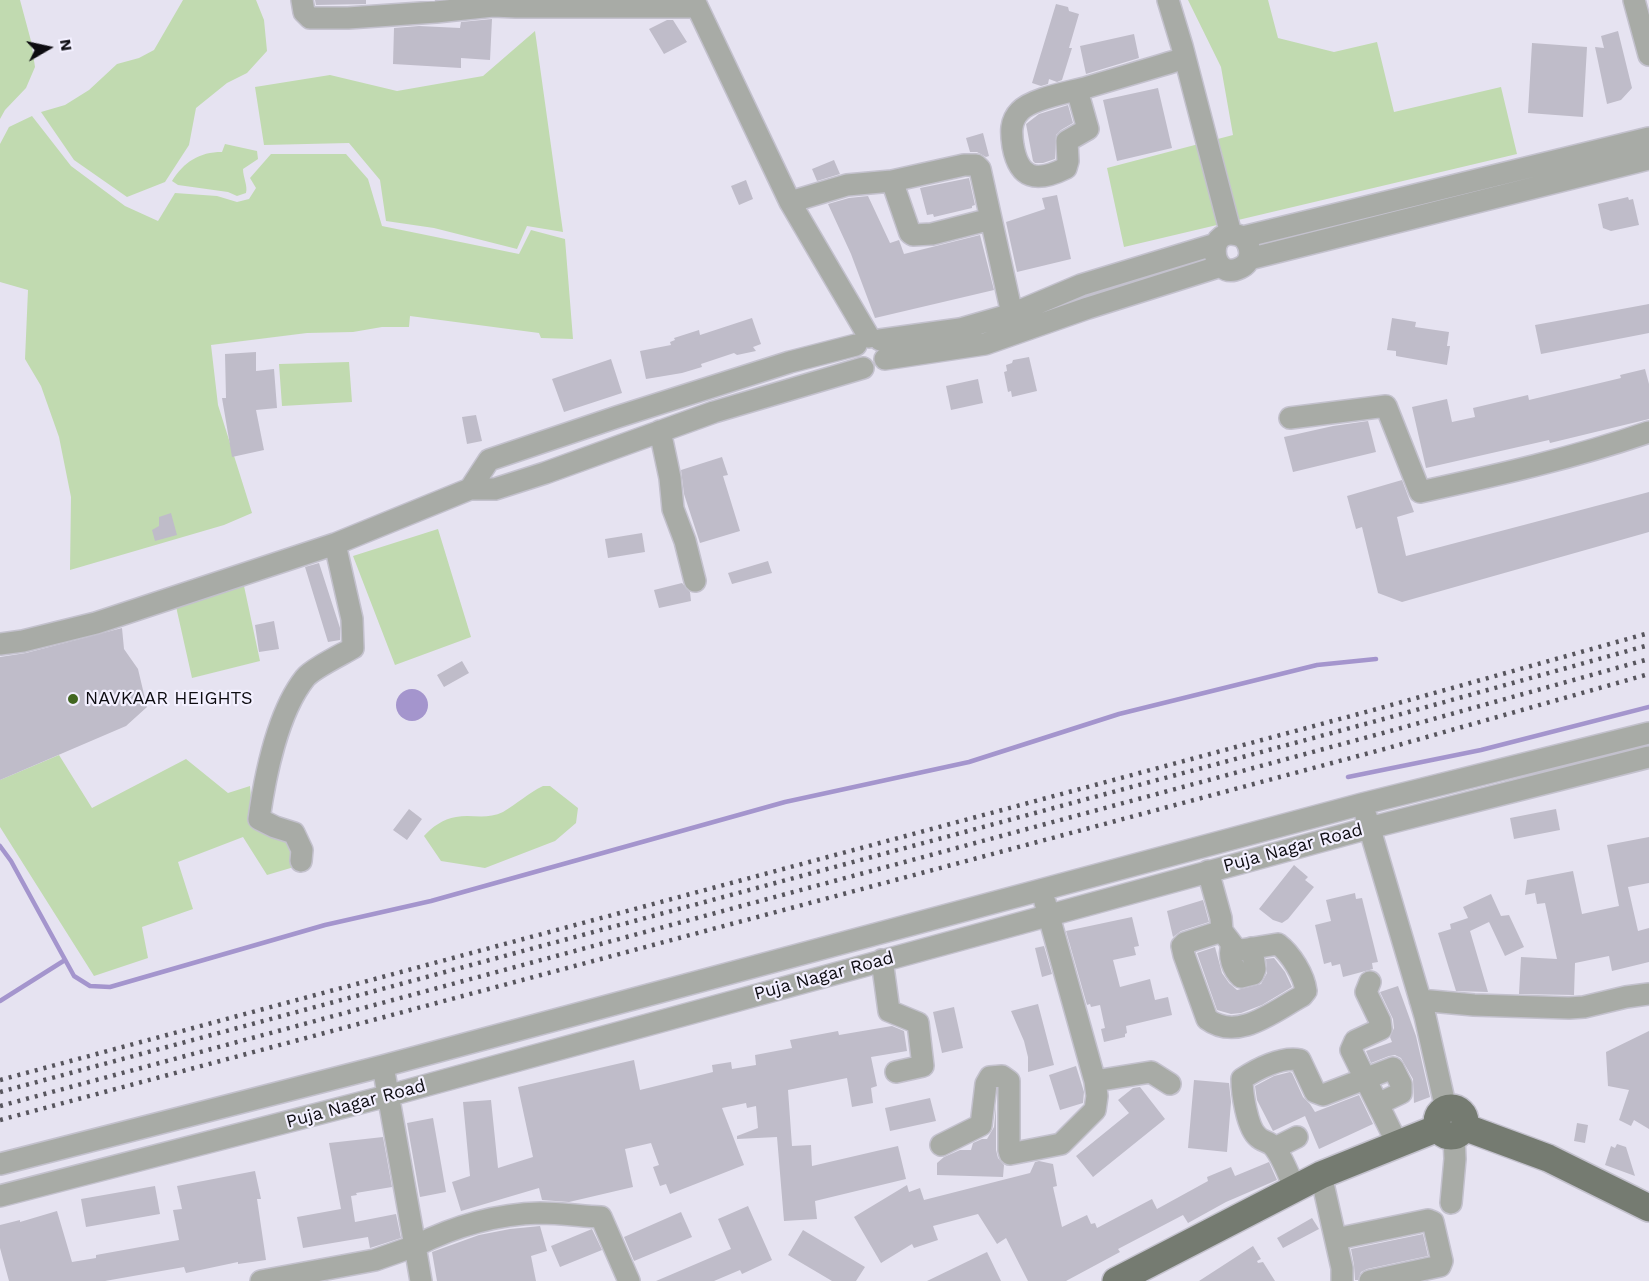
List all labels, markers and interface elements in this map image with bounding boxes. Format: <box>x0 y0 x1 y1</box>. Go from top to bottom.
north arrow <box>18 18 78 78</box>
text: N <box>56 38 77 52</box>
place label: NAVKAAR HEIGHTS <box>85 688 252 710</box>
marker: NAVKAAR HEIGHTS <box>66 692 80 706</box>
street label: Puja Nagar Road <box>1221 819 1365 877</box>
street label: Puja Nagar Road <box>752 947 896 1005</box>
street label: Puja Nagar Road <box>284 1075 428 1133</box>

